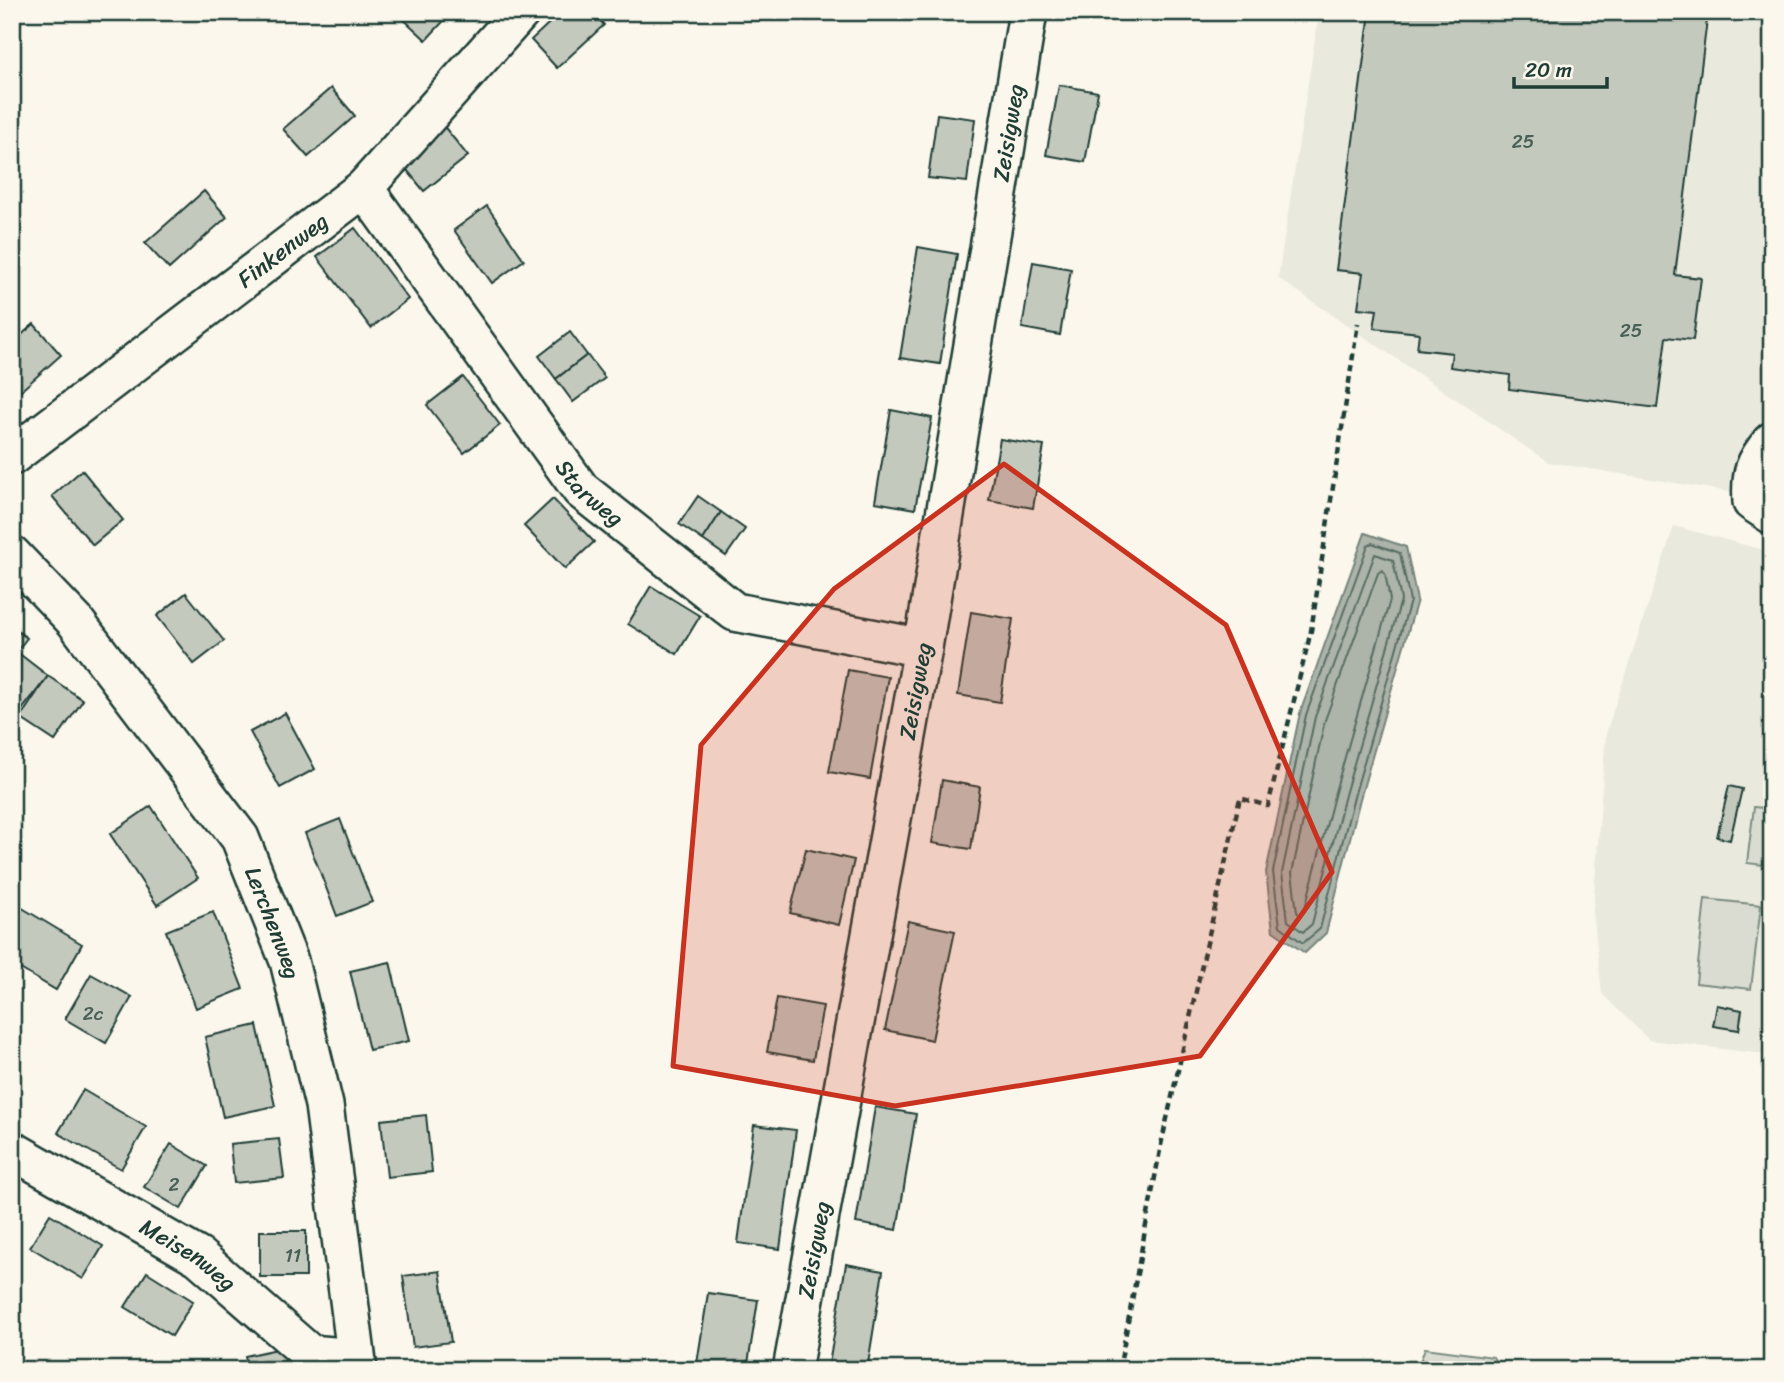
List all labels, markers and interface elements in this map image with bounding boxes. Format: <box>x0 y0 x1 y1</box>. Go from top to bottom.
scale bar <box>1514 46 1607 90</box>
text: 20 m <box>1525 51 1572 89</box>
street label: Zeisigweg <box>980 80 1036 185</box>
house number: 25 <box>1512 125 1535 158</box>
street label: Finkenweg <box>228 201 338 299</box>
house number: 25 <box>1620 314 1643 347</box>
street label: Starweg <box>544 450 634 538</box>
street label: Zeisigweg <box>886 639 944 743</box>
street label: Lerchenweg <box>233 860 313 983</box>
house number: 2c <box>83 997 104 1030</box>
house number: 2 <box>169 1168 180 1201</box>
street label: Zeisigweg <box>785 1197 843 1302</box>
street label: Meisenweg <box>132 1207 246 1302</box>
house number: 11 <box>285 1239 301 1272</box>

